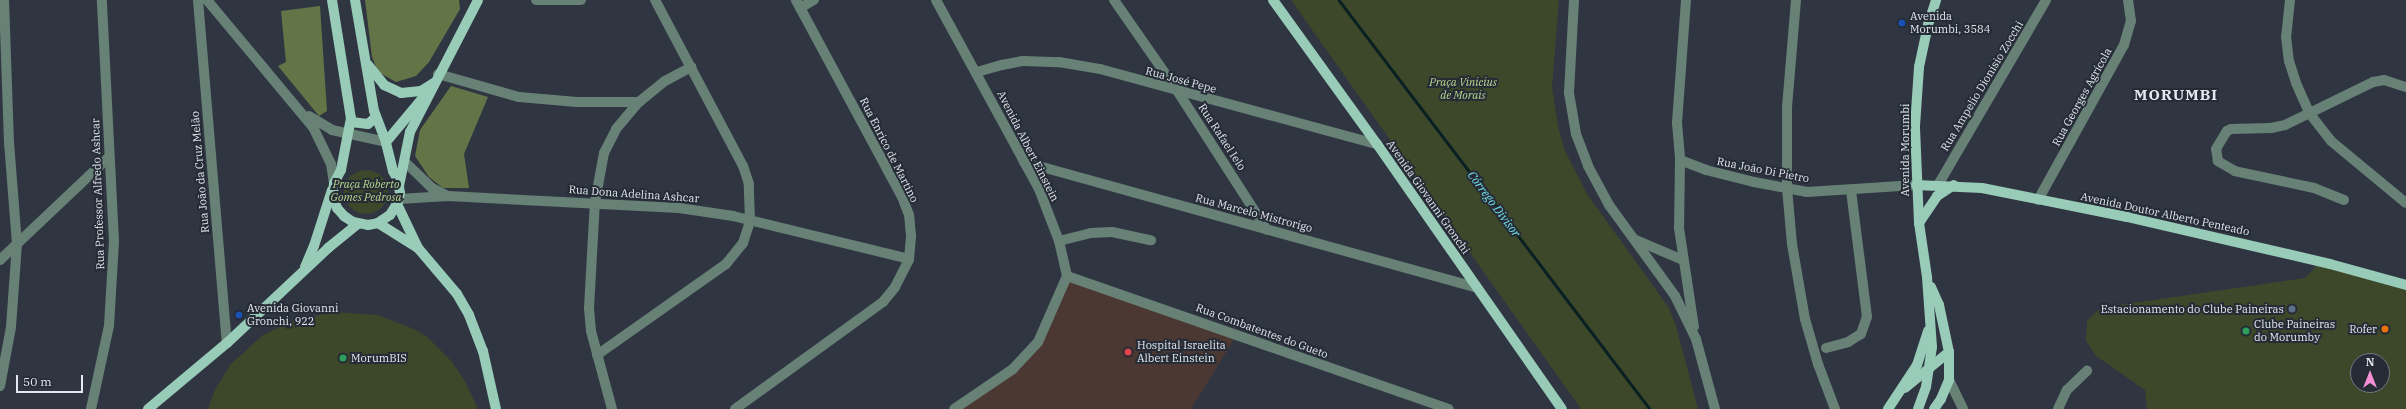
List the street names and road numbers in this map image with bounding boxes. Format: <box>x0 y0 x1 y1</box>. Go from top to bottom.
street label: Rua Ampelio Dionísio Zocchi <box>1938 19 2026 153</box>
street label: Rua Georges Agrícola <box>2049 46 2115 148</box>
street label: Rua José Pepe <box>1144 64 1218 96</box>
street label: Avenida Albert Einstein <box>994 88 1062 204</box>
street label: Rua Enrico de Martino <box>857 95 921 205</box>
street label: Rua Rafael Ielo <box>1196 101 1248 173</box>
street label: Avenida Morumbi <box>1898 104 1912 196</box>
street label: Rua João da Cruz Melão <box>188 111 212 233</box>
street label: Rua Professor Alfredo Ashcar <box>89 118 107 270</box>
street label: Avenida Giovanni Gronchi <box>1384 138 1472 256</box>
street label: Rua João Di Pietro <box>1716 155 1810 185</box>
street label: Rua Dona Adelina Ashcar <box>568 183 700 205</box>
street label: Avenida Doutor Alberto Penteado <box>2079 190 2251 238</box>
street label: Rua Marcelo Mistrorigo <box>1194 191 1314 235</box>
street label: Rua Combatentes do Gueto <box>1194 301 1330 361</box>

